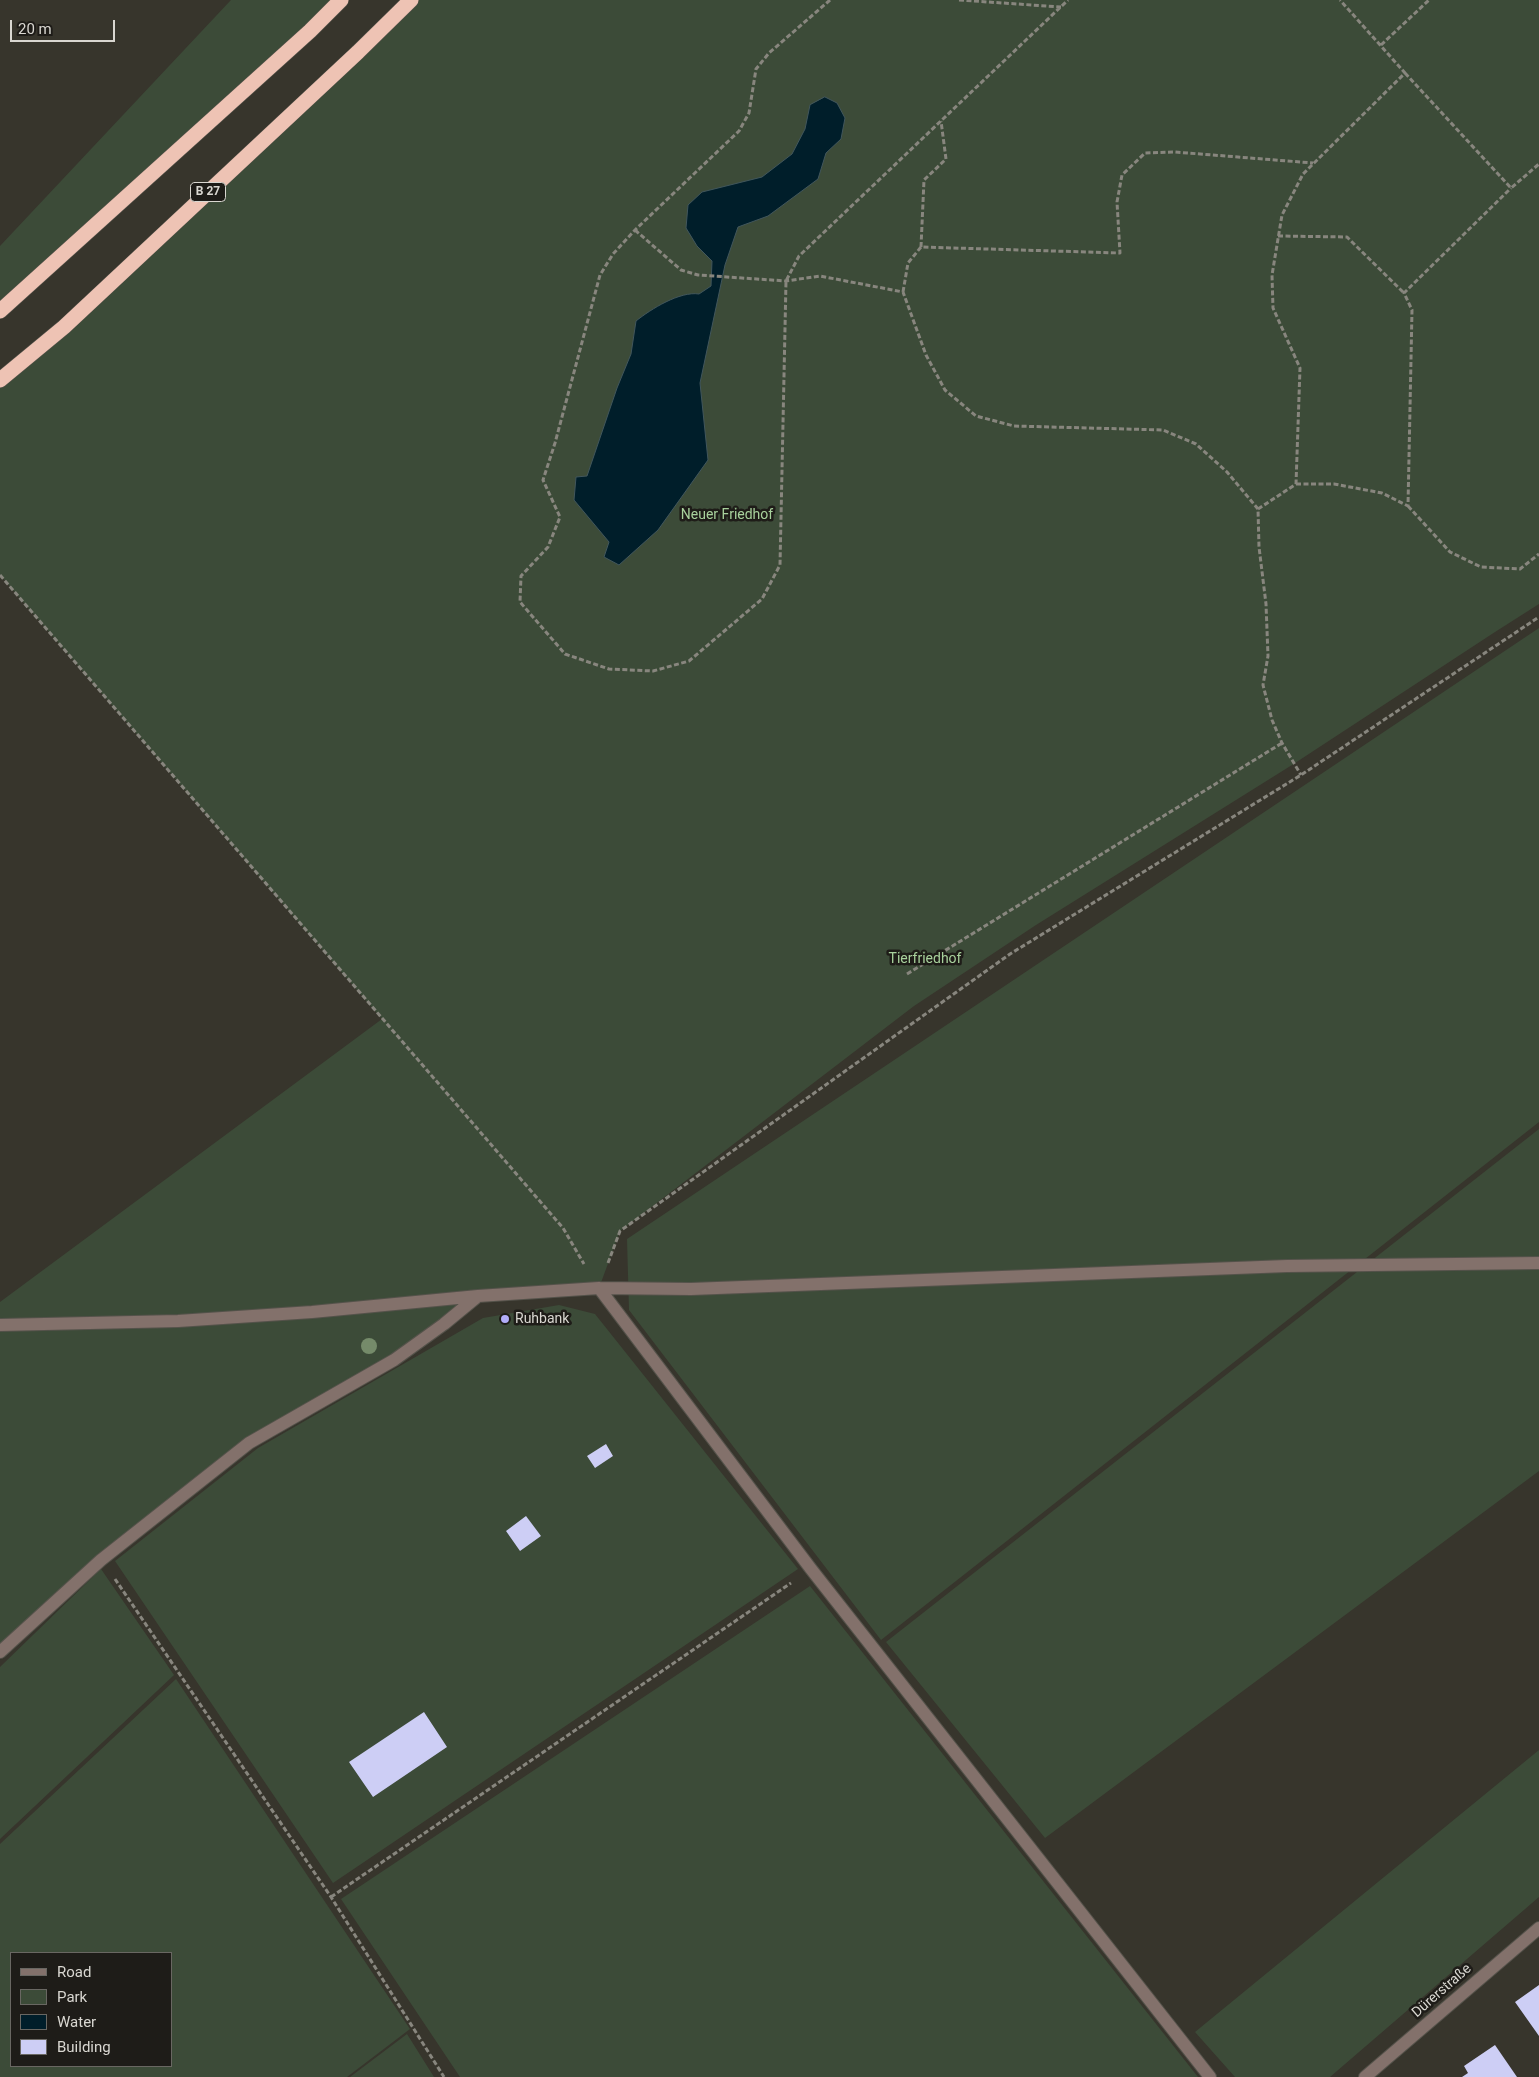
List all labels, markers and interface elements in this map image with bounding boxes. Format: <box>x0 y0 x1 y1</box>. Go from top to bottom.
scale bar <box>12 10 118 42</box>
text: 20 m <box>18 20 52 38</box>
road number: B 27 <box>190 182 226 202</box>
park label: Neuer Friedhof <box>681 507 773 523</box>
park label: Tierfriedhof <box>889 951 961 967</box>
place label: Ruhbank <box>515 1311 569 1327</box>
marker: Ruhbank <box>499 1313 511 1325</box>
legend <box>10 1952 172 2067</box>
street label: Dürerstraße <box>1409 1961 1475 2021</box>
text: Road <box>57 1963 91 1981</box>
text: Park <box>57 1988 87 2006</box>
text: Water <box>57 2013 96 2031</box>
text: Building <box>57 2038 111 2056</box>

